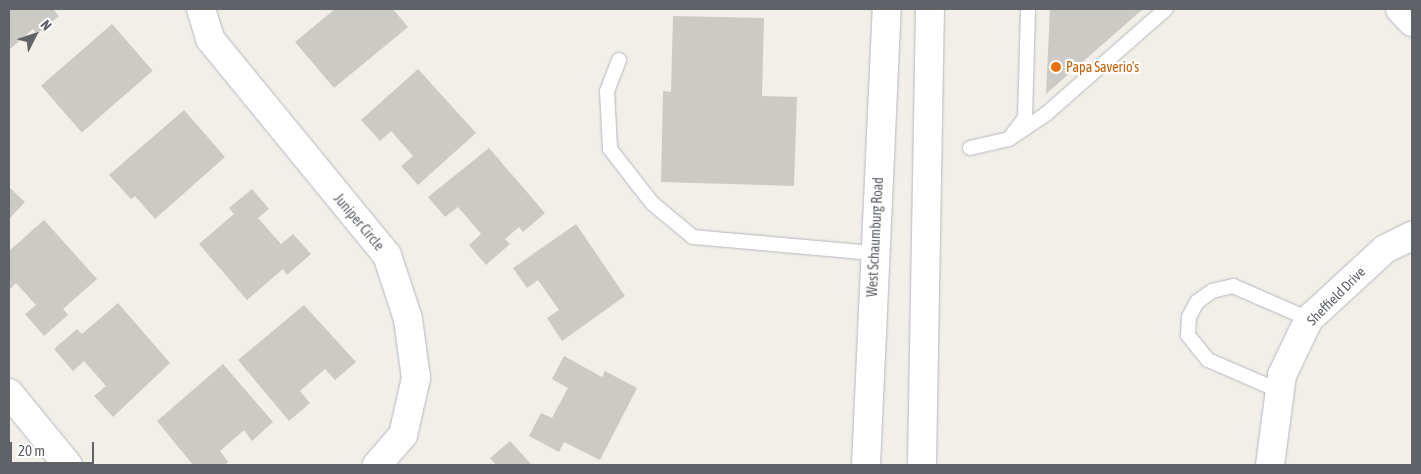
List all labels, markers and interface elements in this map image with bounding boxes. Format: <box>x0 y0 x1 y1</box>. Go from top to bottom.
north arrow <box>10 10 60 60</box>
text: N <box>38 17 55 34</box>
place label: Papa Saverio's <box>1066 59 1139 75</box>
marker: Papa Saverio's <box>1050 61 1062 73</box>
street label: West Schaumburg Road <box>863 177 887 297</box>
street label: Juniper Circle <box>330 190 388 254</box>
street label: Sheffield Drive <box>1303 263 1369 329</box>
scale bar <box>12 432 96 464</box>
text: 20 m <box>18 442 45 459</box>

